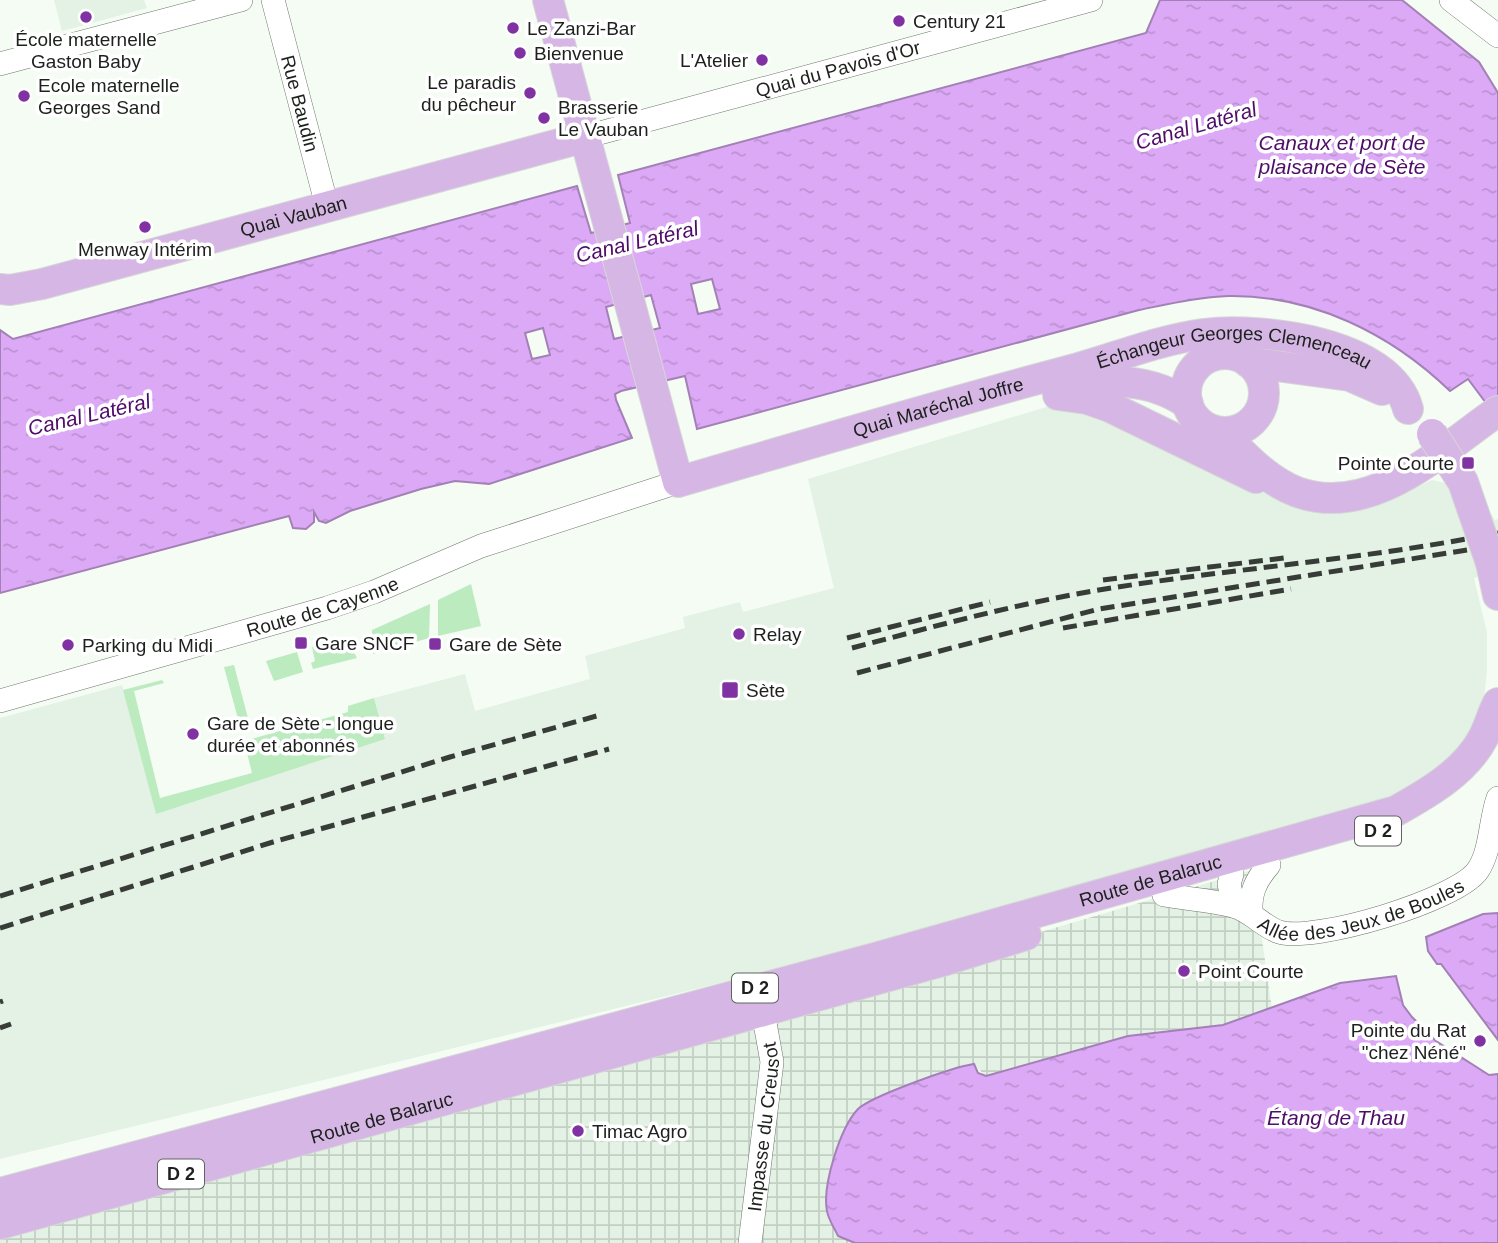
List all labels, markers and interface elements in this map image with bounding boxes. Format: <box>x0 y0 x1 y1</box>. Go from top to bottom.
marker: École maternelle Gaston Baby <box>78 9 94 25</box>
place label: Century 21 <box>913 11 1006 32</box>
marker: Century 21 <box>891 13 907 29</box>
place label: Le Zanzi-Bar <box>527 18 636 39</box>
marker: Le Zanzi-Bar <box>505 20 521 36</box>
place label: École maternelle Gaston Baby <box>15 29 157 72</box>
street label: Quai du Pavois d'Or <box>753 37 923 101</box>
place label: Bienvenue <box>534 43 624 64</box>
marker: Bienvenue <box>512 45 528 61</box>
place label: L'Atelier <box>680 50 749 71</box>
marker: L'Atelier <box>754 52 770 68</box>
street label: Rue Baudin <box>277 53 322 154</box>
place label: Le paradis du pêcheur <box>421 72 517 115</box>
place label: Ecole maternelle Georges Sand <box>38 75 180 118</box>
marker: Le paradis du pêcheur <box>522 85 538 101</box>
marker: Ecole maternelle Georges Sand <box>16 88 32 104</box>
place label: Brasserie Le Vauban <box>558 97 649 140</box>
water label: Canal Latéral <box>1133 97 1260 154</box>
marker: Brasserie Le Vauban <box>536 110 552 126</box>
water label: Canaux et port de plaisance de Sète <box>1258 131 1425 178</box>
street label: Quai Vauban <box>238 192 349 241</box>
water label: Canal Latéral <box>573 216 702 267</box>
marker: Menway Intérim <box>137 219 153 235</box>
place label: Menway Intérim <box>78 239 212 260</box>
text: Échangeur Georges Clemenceau <box>1094 322 1375 373</box>
street label: Échangeur Georges Clemenceau <box>1092 353 1374 381</box>
street label: Quai Maréchal Joffre <box>851 373 1026 441</box>
water label: Canal Latéral <box>25 389 154 440</box>
place label: Pointe Courte <box>1338 453 1454 474</box>
marker: Pointe Courte <box>1460 455 1476 471</box>
street label: Route de Cayenne <box>244 573 402 641</box>
place label: Relay <box>753 624 802 645</box>
marker: Relay <box>731 626 747 642</box>
place label: Gare SNCF <box>315 633 414 654</box>
place label: Gare de Sète <box>449 634 562 655</box>
place label: Parking du Midi <box>82 635 213 656</box>
marker: Gare SNCF <box>293 635 309 651</box>
marker: Gare de Sète <box>427 636 443 652</box>
marker: Parking du Midi <box>60 637 76 653</box>
marker: Sète <box>720 680 740 700</box>
place label: Sète <box>746 680 785 701</box>
place label: Gare de Sète - longue durée et abonnés <box>207 713 394 756</box>
marker: Gare de Sète - longue durée et abonnés <box>185 726 201 742</box>
road number: D 2 <box>1355 816 1401 846</box>
street label: Route de Balaruc <box>1077 851 1224 911</box>
street label: Allée des Jeux de Boules <box>1254 875 1468 945</box>
place label: Point Courte <box>1198 961 1304 982</box>
marker: Point Courte <box>1176 963 1192 979</box>
road number: D 2 <box>732 973 778 1002</box>
place label: Pointe du Rat "chez Néné" <box>1351 1020 1467 1063</box>
marker: Pointe du Rat "chez Néné" <box>1472 1033 1488 1049</box>
street label: Impasse du Creusot <box>744 1040 783 1213</box>
street label: Route de Balaruc <box>308 1088 455 1148</box>
water label: Étang de Thau <box>1267 1106 1405 1129</box>
place label: Timac Agro <box>592 1121 687 1142</box>
marker: Timac Agro <box>570 1123 586 1139</box>
road number: D 2 <box>158 1160 204 1189</box>

